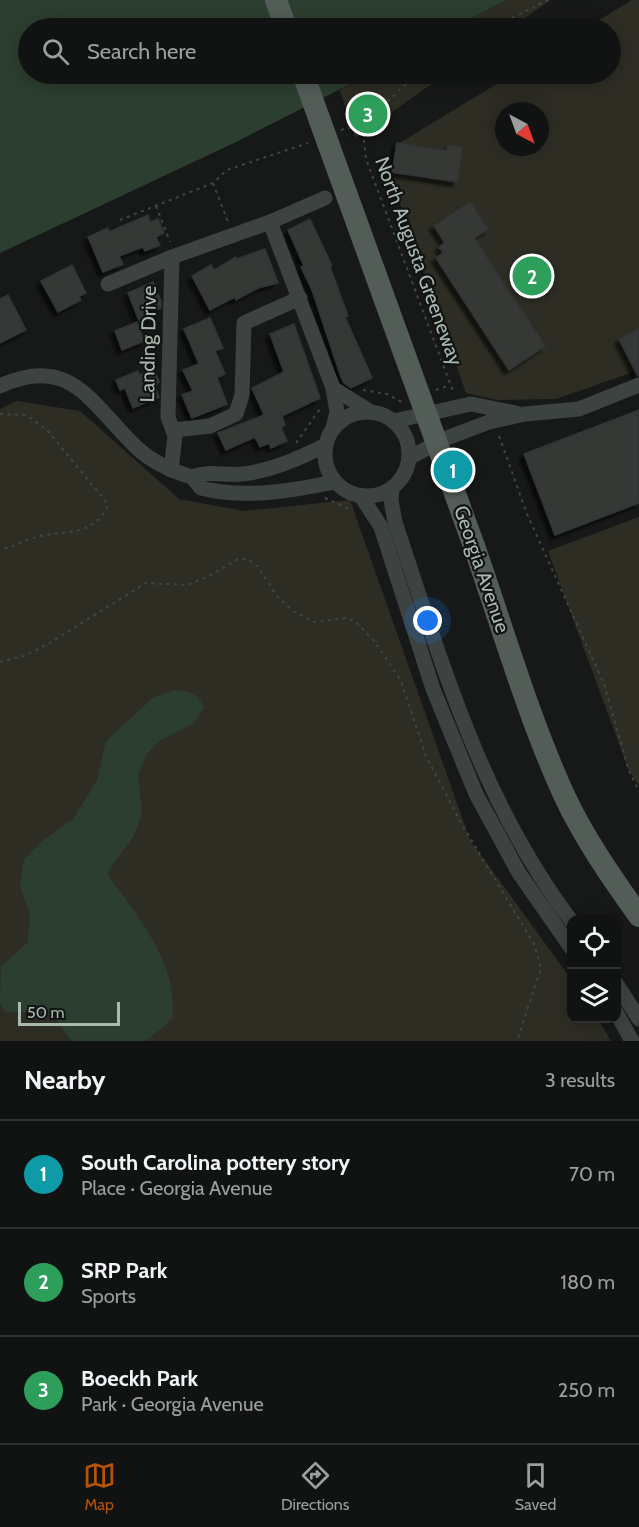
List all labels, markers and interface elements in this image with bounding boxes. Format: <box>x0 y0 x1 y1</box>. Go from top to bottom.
search box <box>18 18 621 84</box>
icon: search <box>39 35 72 68</box>
text: Search here <box>87 38 196 65</box>
pin: 3 <box>348 92 388 136</box>
north arrow <box>495 102 549 156</box>
street label: North Augusta Greeneway <box>370 153 468 369</box>
pin: 2 <box>512 254 552 298</box>
street label: Landing Drive <box>135 285 161 403</box>
pin: 1 <box>434 448 472 492</box>
street label: Georgia Avenue <box>449 502 515 636</box>
your location <box>413 606 442 635</box>
map controls <box>567 915 621 1023</box>
button: locate <box>567 915 621 969</box>
button: layers <box>567 969 621 1023</box>
scale bar <box>18 999 120 1026</box>
text: 50 m <box>27 1003 64 1022</box>
text: Nearby <box>24 1064 105 1096</box>
text: 3 results <box>545 1068 615 1092</box>
text: South Carolina pottery story <box>81 1149 350 1176</box>
text: 1 <box>40 1162 47 1186</box>
text: 70 m <box>569 1162 615 1186</box>
text: Place · Georgia Avenue <box>81 1176 272 1200</box>
text: SRP Park <box>81 1257 167 1284</box>
text: 2 <box>38 1270 49 1294</box>
text: 180 m <box>560 1270 615 1294</box>
text: Sports <box>81 1284 136 1308</box>
text: Boeckh Park <box>81 1365 198 1392</box>
text: 3 <box>38 1378 49 1402</box>
text: 250 m <box>558 1378 615 1402</box>
text: Park · Georgia Avenue <box>81 1392 264 1416</box>
tab: Map <box>83 1459 116 1514</box>
tab: Directions <box>281 1459 349 1514</box>
tab: Saved <box>515 1459 556 1514</box>

